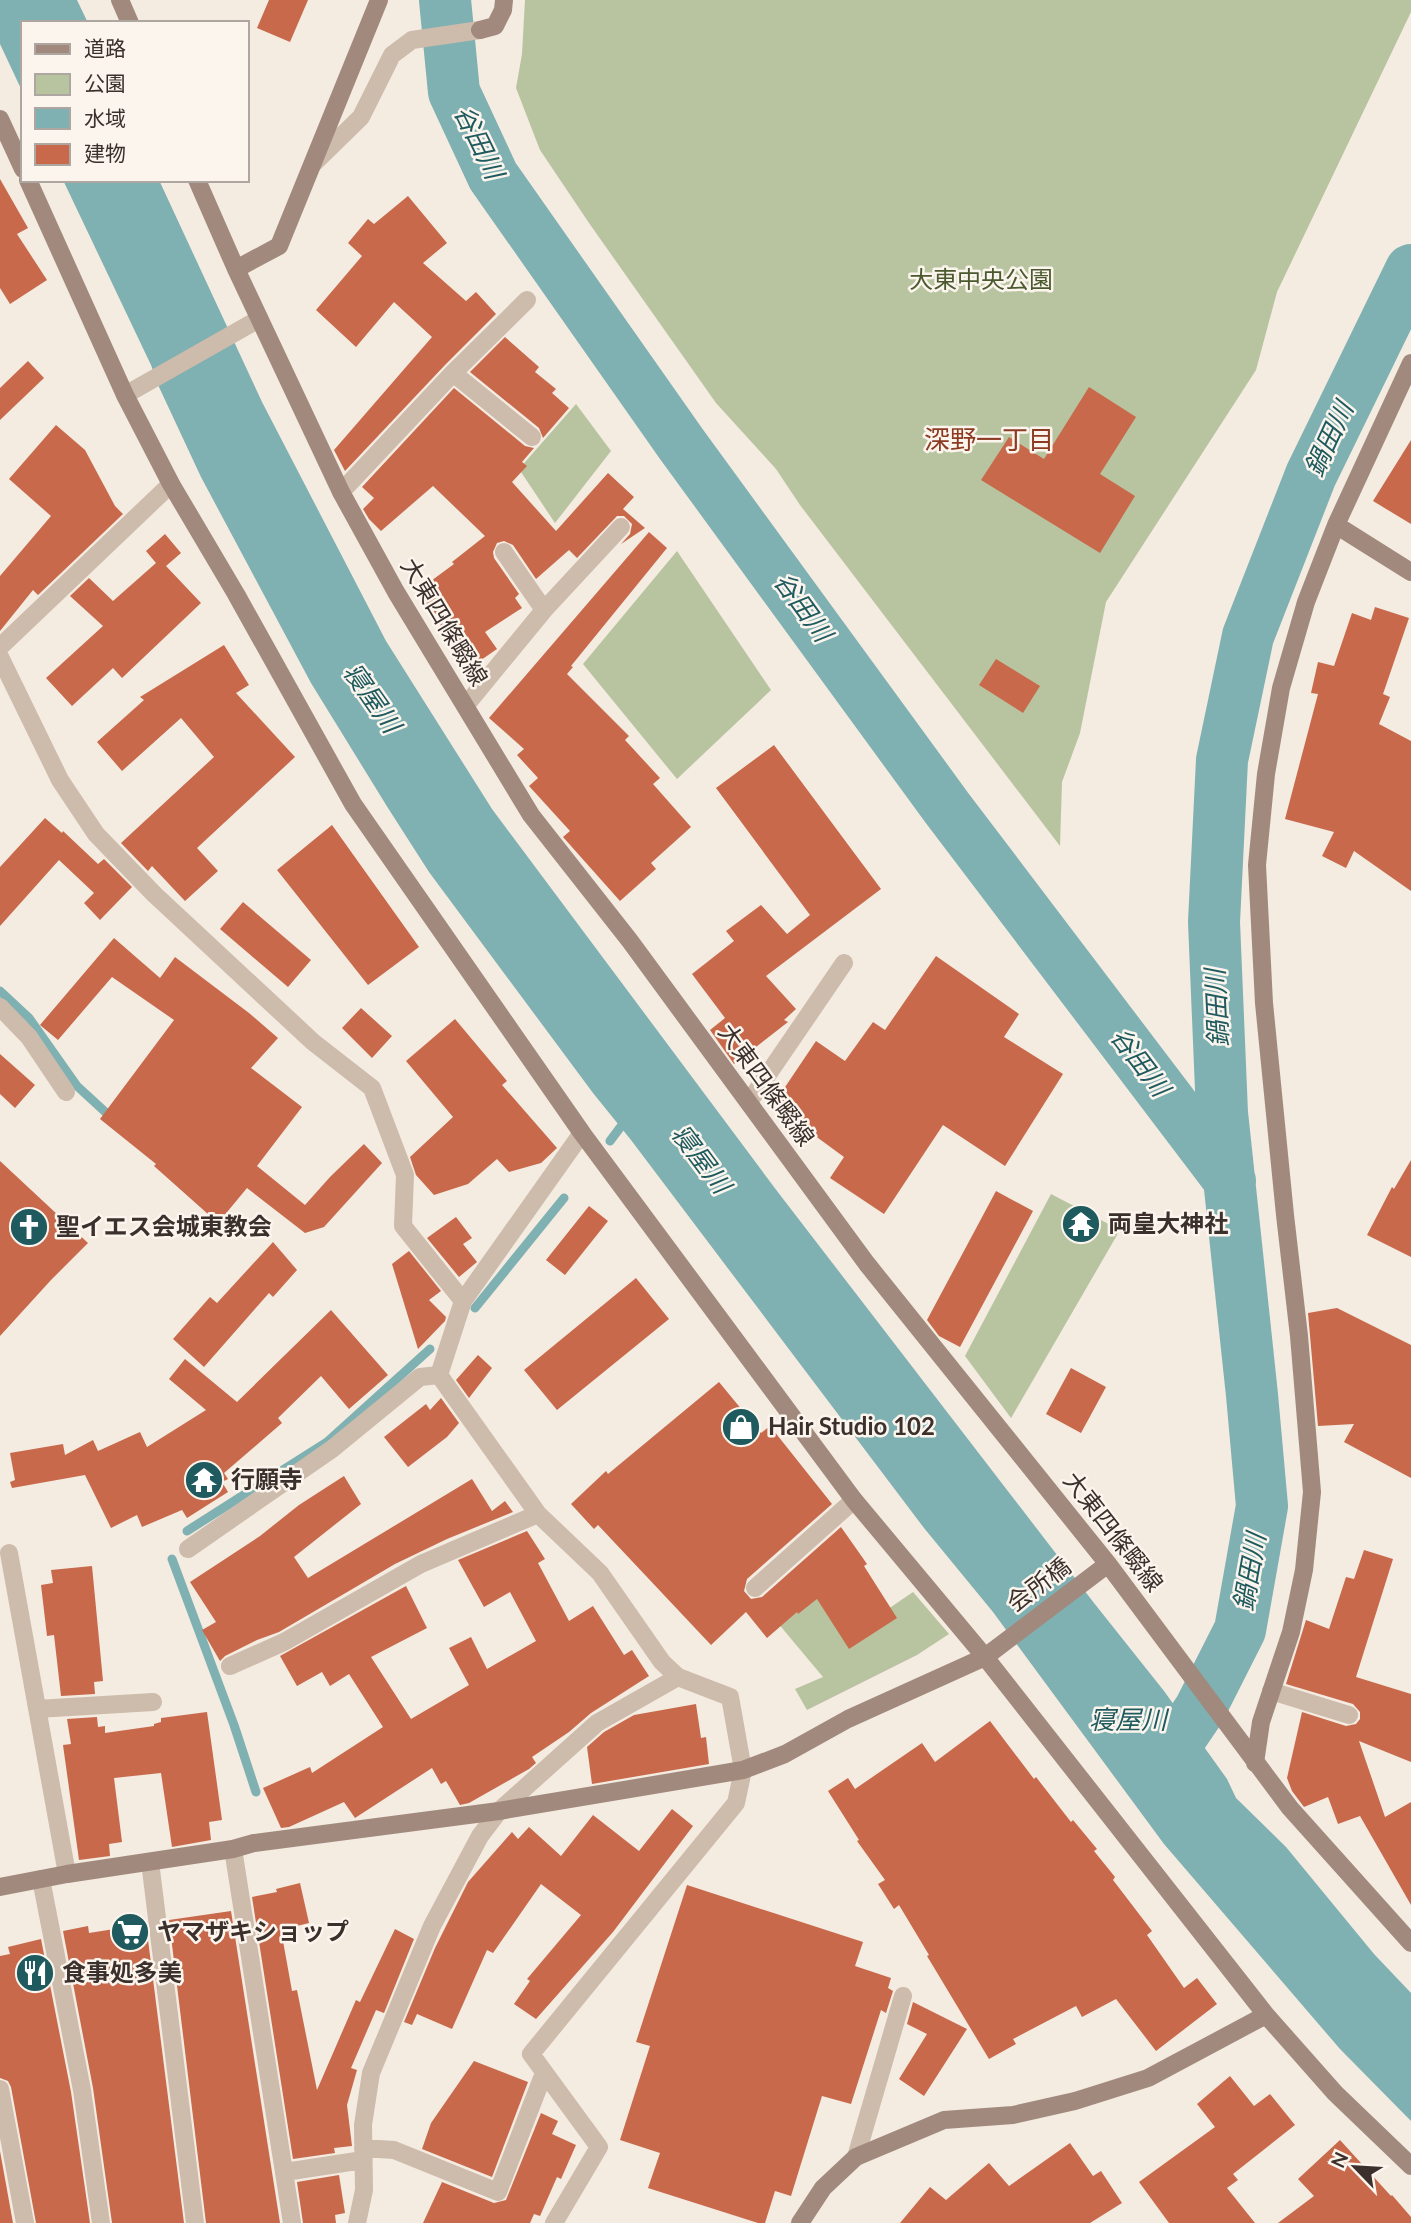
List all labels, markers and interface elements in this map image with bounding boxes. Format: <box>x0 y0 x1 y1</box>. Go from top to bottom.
legend <box>21 21 248 182</box>
text: 道路 <box>84 35 126 60</box>
text: 公園 <box>84 70 126 95</box>
water label: 谷田川 <box>448 99 513 186</box>
text: 水域 <box>84 105 126 130</box>
text: 建物 <box>84 140 126 165</box>
park label: 大東中央公園 <box>909 264 1053 293</box>
water label: 鍋田川 <box>1297 394 1360 481</box>
district label: 深野一丁目 <box>924 423 1054 455</box>
street label: 大東四條畷線 <box>396 552 495 690</box>
water label: 谷田川 <box>768 565 841 650</box>
water label: 寝屋川 <box>337 656 410 741</box>
water label: 鍋田川 <box>1198 965 1234 1048</box>
street label: 大東四條畷線 <box>713 1017 821 1151</box>
water label: 谷田川 <box>1105 1021 1179 1105</box>
water label: 寝屋川 <box>666 1118 740 1202</box>
temple icon: 両皇大神社 <box>1060 1203 1102 1245</box>
church icon: 聖イエス会城東教会 <box>8 1206 50 1248</box>
place label: 両皇大神社 <box>1108 1208 1228 1237</box>
place label: 聖イエス会城東教会 <box>56 1211 272 1240</box>
shop icon: Hair Studio 102 <box>720 1406 762 1448</box>
place label: Hair Studio 102 <box>768 1411 935 1440</box>
temple icon: 行願寺 <box>183 1459 225 1501</box>
place label: 行願寺 <box>231 1464 303 1493</box>
street label: 大東四條畷線 <box>1058 1465 1170 1597</box>
water label: 鍋田川 <box>1226 1528 1272 1613</box>
street label: 会所橋 <box>1001 1551 1076 1617</box>
water label: 寝屋川 <box>1089 1703 1170 1735</box>
supermarket icon: ヤマザキショップ <box>109 1911 151 1953</box>
place label: ヤマザキショップ <box>157 1916 349 1945</box>
restaurant icon: 食事処多美 <box>14 1952 56 1994</box>
place label: 食事処多美 <box>62 1957 182 1986</box>
north arrow <box>1320 2132 1390 2202</box>
text: N <box>1326 2148 1353 2171</box>

